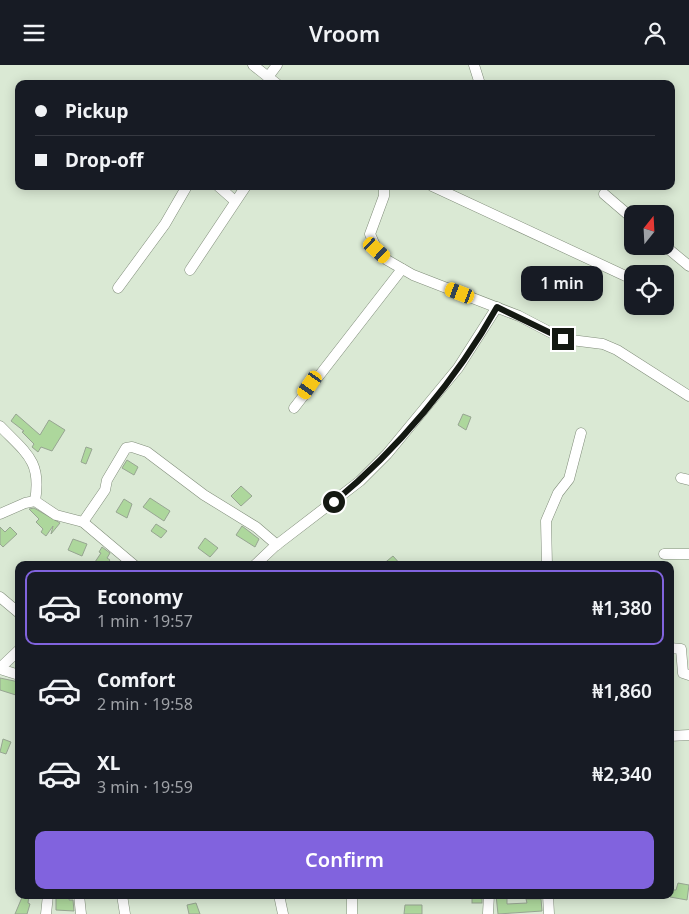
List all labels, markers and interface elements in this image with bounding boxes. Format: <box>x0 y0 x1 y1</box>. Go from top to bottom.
text: Vroom <box>309 18 380 48</box>
icon: menu <box>20 19 48 47</box>
icon: person <box>641 19 669 47</box>
text: Pickup <box>65 98 128 124</box>
text: Drop-off <box>65 147 144 173</box>
north arrow <box>624 205 674 255</box>
map controls <box>624 205 674 315</box>
car <box>360 234 393 266</box>
button: locate <box>624 265 674 315</box>
callout: 1 min <box>522 267 604 301</box>
text: 1 min <box>540 272 584 294</box>
car <box>443 281 476 305</box>
route end <box>552 328 574 350</box>
car <box>295 368 324 402</box>
route start <box>323 491 345 513</box>
text: Economy <box>97 584 183 610</box>
icon: car <box>37 585 82 630</box>
text: ₦1,380 <box>592 595 652 621</box>
text: 1 min · 19:57 <box>97 610 193 632</box>
text: Comfort <box>97 667 176 693</box>
icon: car <box>37 668 82 713</box>
text: ₦1,860 <box>592 678 652 704</box>
text: 2 min · 19:58 <box>97 693 193 715</box>
text: XL <box>97 750 120 776</box>
icon: car <box>37 751 82 796</box>
text: ₦2,340 <box>592 761 652 787</box>
text: 3 min · 19:59 <box>97 776 193 798</box>
button: Confirm <box>35 831 654 889</box>

